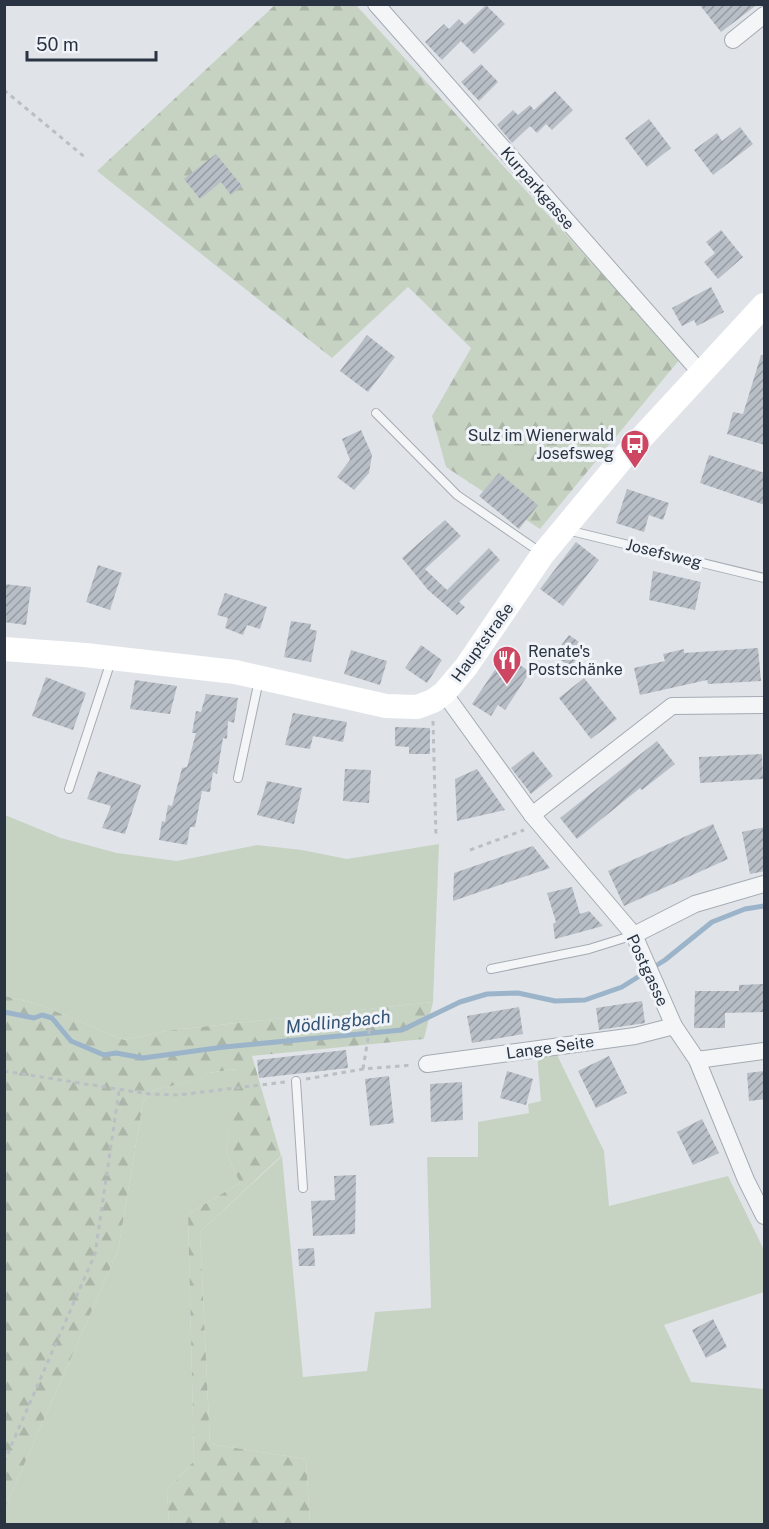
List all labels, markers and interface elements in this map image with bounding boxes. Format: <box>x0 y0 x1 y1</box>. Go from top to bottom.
scale bar <box>27 24 156 62</box>
text: 50 m <box>36 34 79 55</box>
street label: Kurparkgasse <box>497 143 579 233</box>
place label: Sulz im Wienerwald Josefsweg <box>468 426 614 463</box>
bus stop icon: Sulz im Wienerwald Josefsweg <box>619 428 651 470</box>
street label: Josefsweg <box>624 535 704 572</box>
street label: Hauptstraße <box>447 599 517 686</box>
place label: Renate's Postschänke <box>528 642 623 679</box>
restaurant icon: Renate's Postschänke <box>491 644 523 686</box>
street label: Postgasse <box>623 931 672 1009</box>
water label: Mödlingbach <box>284 1006 391 1037</box>
street label: Lange Seite <box>505 1032 595 1063</box>

